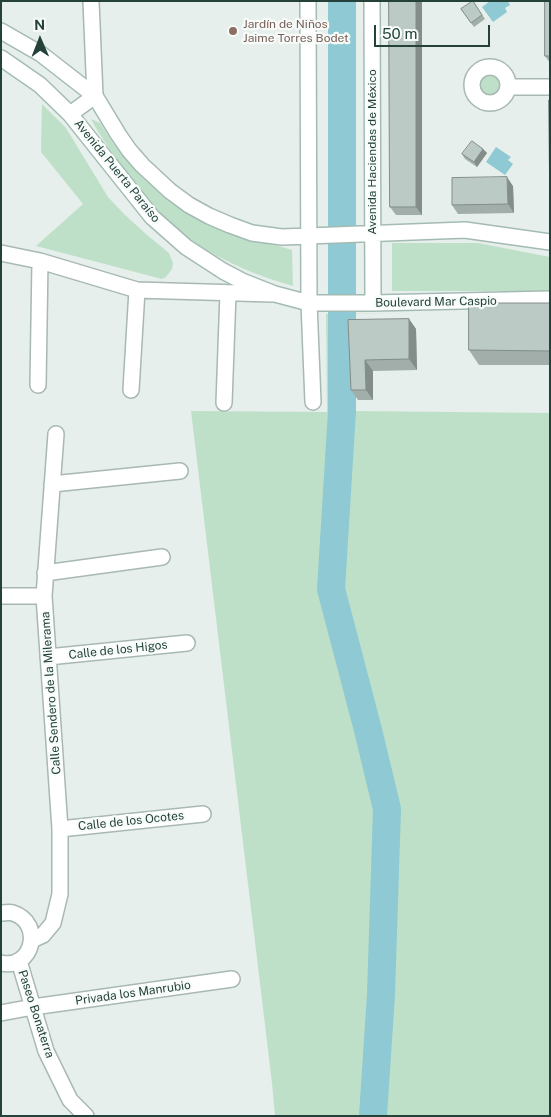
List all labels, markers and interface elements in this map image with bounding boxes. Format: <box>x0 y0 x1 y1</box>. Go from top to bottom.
north arrow <box>15 15 65 65</box>
scale bar <box>376 15 492 47</box>
text: N <box>34 17 45 33</box>
place label: Jardín de Niños Jaime Torres Bodet <box>243 17 349 45</box>
marker: Jardín de Niños Jaime Torres Bodet <box>227 25 239 37</box>
text: 50 m <box>382 25 417 42</box>
street label: Avenida Haciendas de México <box>365 69 379 235</box>
street label: Avenida Puerta Paraíso <box>71 117 163 225</box>
street label: Boulevard Mar Caspio <box>375 294 497 310</box>
street label: Calle Sendero de la Milerama <box>38 611 64 775</box>
street label: Calle de los Higos <box>68 638 168 662</box>
street label: Calle de los Ocotes <box>77 808 185 834</box>
street label: Paseo Bonaterra <box>15 968 57 1060</box>
street label: Privada los Manrubio <box>74 978 192 1008</box>

